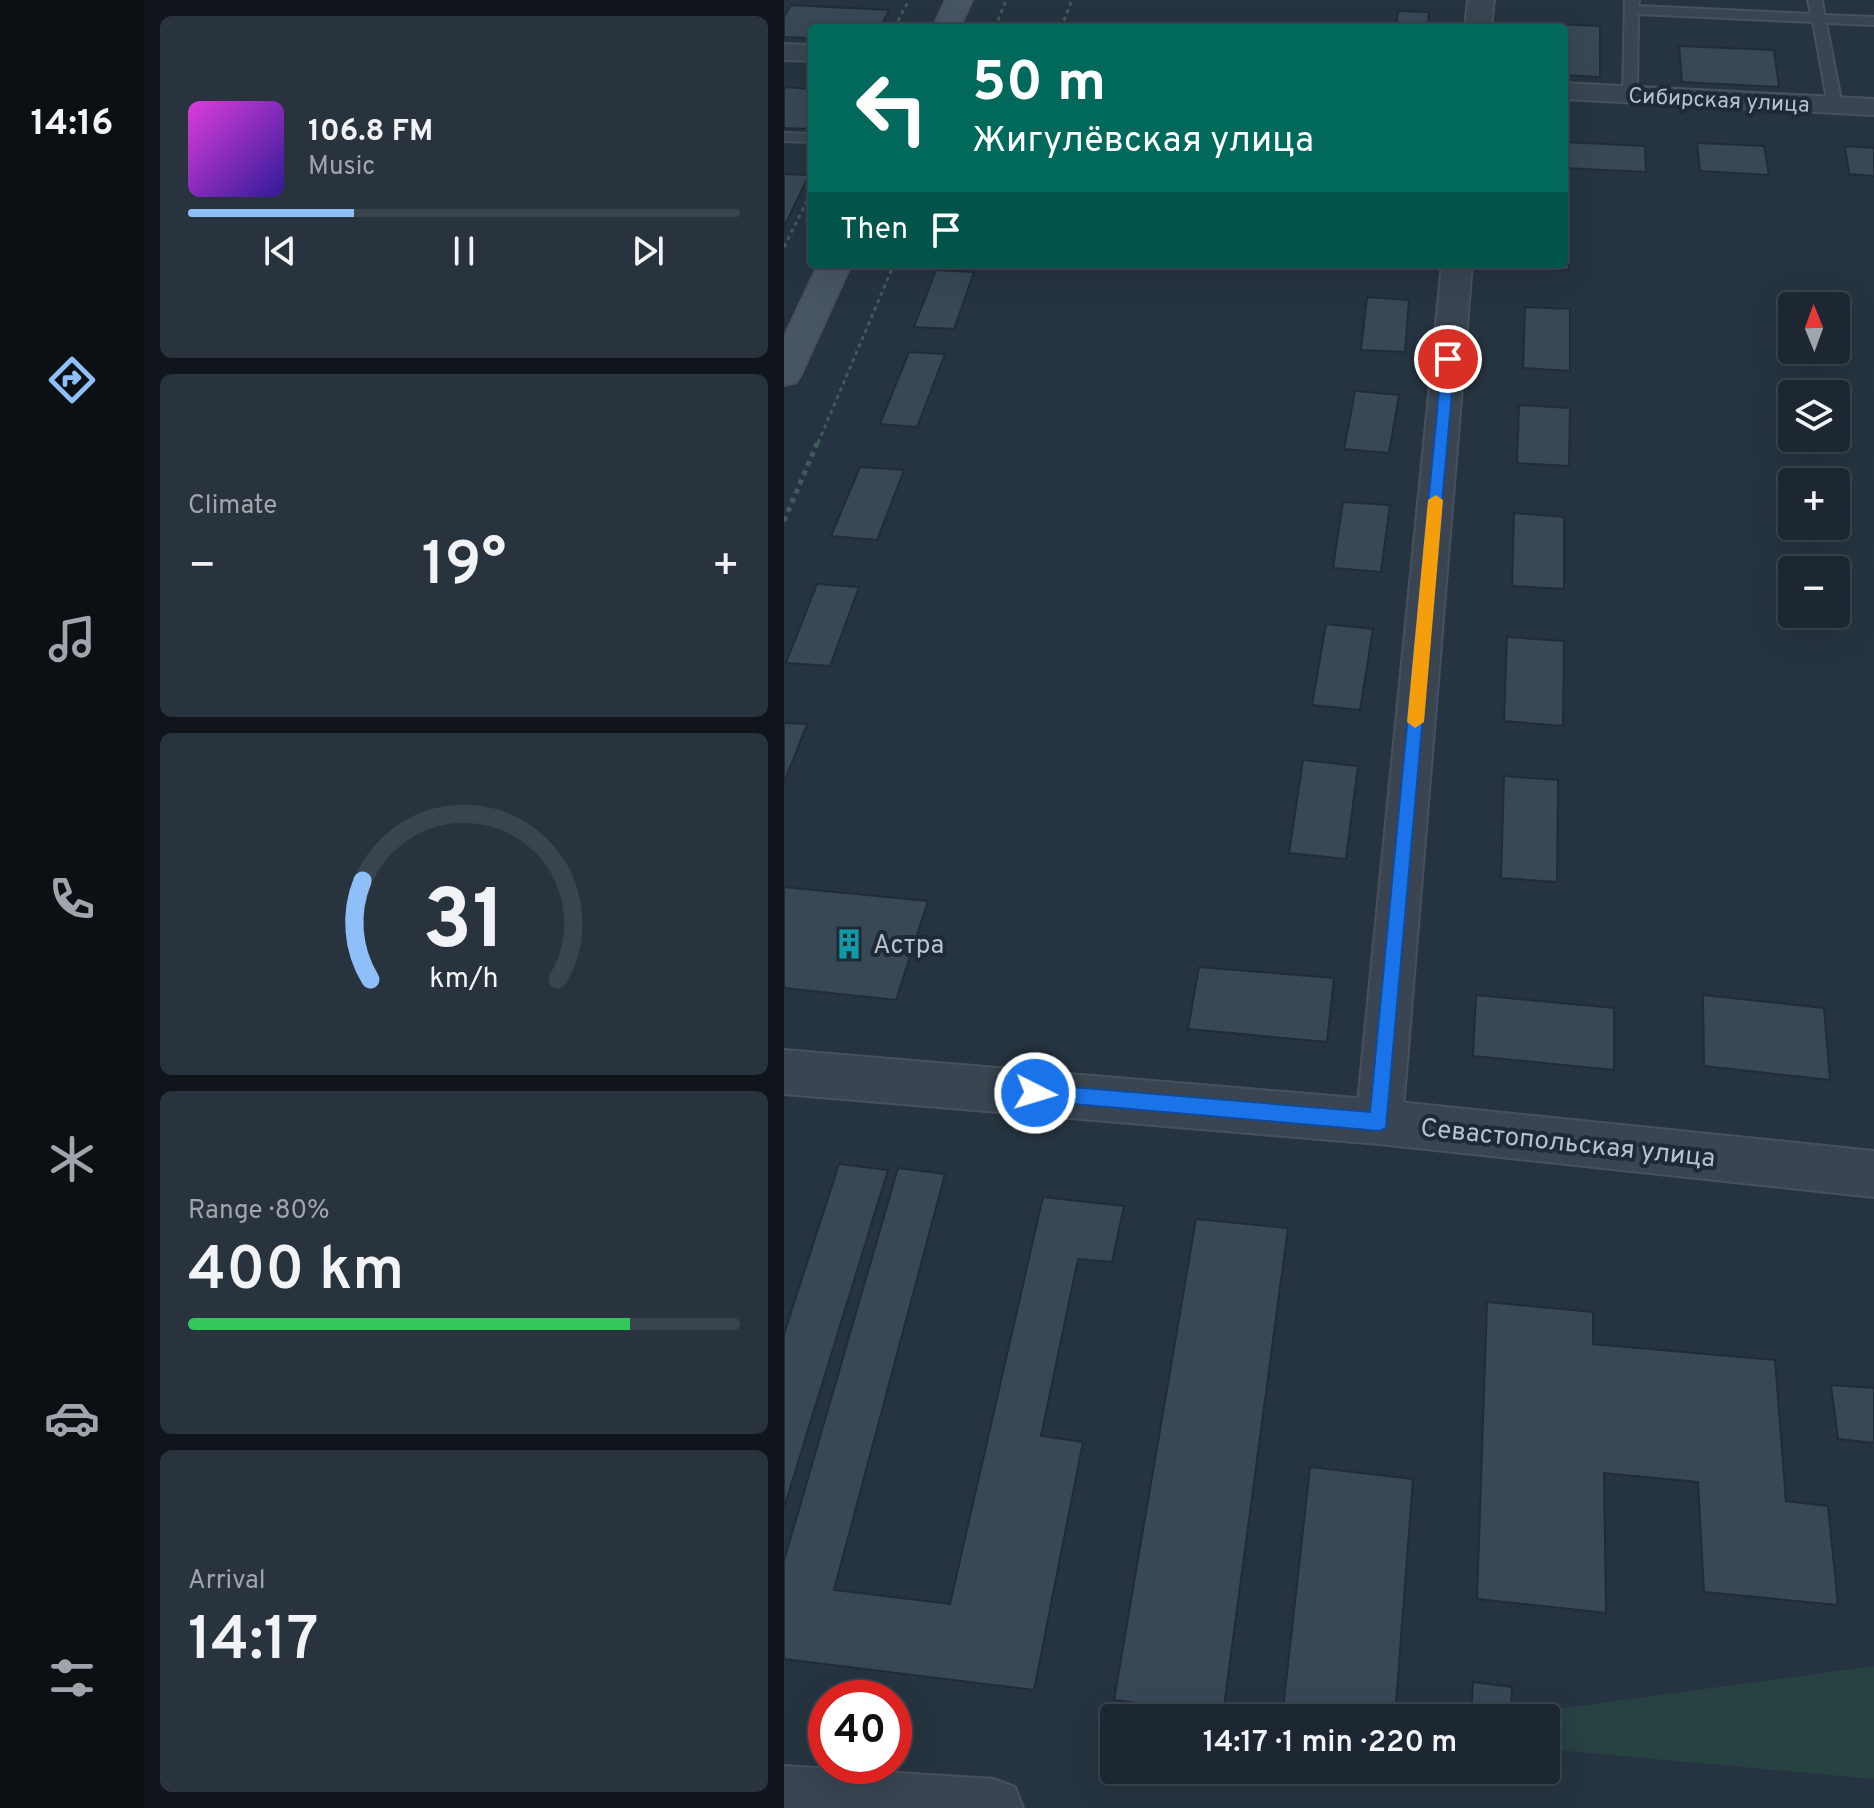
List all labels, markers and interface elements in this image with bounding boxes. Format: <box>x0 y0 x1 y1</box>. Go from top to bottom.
text: 50 m <box>972 50 1106 120</box>
icon: left <box>840 56 944 160</box>
street label: Сибирская улица <box>1627 83 1810 120</box>
text: 14:16 <box>31 102 113 148</box>
text: 106.8 FM <box>308 114 433 151</box>
text: Жигулёвская улица <box>972 119 1314 165</box>
text: Music <box>308 151 375 184</box>
icon: arrive <box>924 208 968 252</box>
text: Then <box>840 212 908 249</box>
icon: previous <box>258 229 302 273</box>
icon: pause <box>442 229 486 273</box>
icon: next <box>626 229 670 273</box>
north arrow <box>1778 292 1850 364</box>
map controls <box>1778 292 1850 628</box>
pin <box>1414 325 1482 393</box>
icon: arrive <box>1426 337 1470 381</box>
icon: directions <box>44 352 100 408</box>
button: layers <box>1778 380 1850 452</box>
button: + <box>1778 468 1850 540</box>
text: Climate <box>188 490 277 523</box>
text: 19° <box>422 530 506 606</box>
text: − <box>188 540 216 596</box>
text: + <box>712 540 740 596</box>
button: − <box>1778 556 1850 628</box>
icon: music <box>44 611 100 667</box>
icon: phone <box>44 871 100 927</box>
text: 31 <box>423 873 505 978</box>
building icon: Астра <box>832 927 866 961</box>
place label: Астра <box>873 930 944 963</box>
text: km/h <box>429 962 499 998</box>
position arrow <box>993 1051 1077 1135</box>
street label: Севастопольская улица <box>1419 1113 1717 1176</box>
icon: climate <box>44 1131 100 1187</box>
text: Range · 80% <box>188 1195 330 1228</box>
text: 400 km <box>188 1235 404 1311</box>
icon: car <box>44 1390 100 1446</box>
text: Arrival <box>188 1565 266 1598</box>
text: 14:17 <box>188 1605 319 1681</box>
icon: filters <box>44 1650 100 1706</box>
speed limit sign: 40 <box>808 1680 912 1784</box>
text: 14:17 · 1 min · 220 m <box>1203 1725 1457 1762</box>

